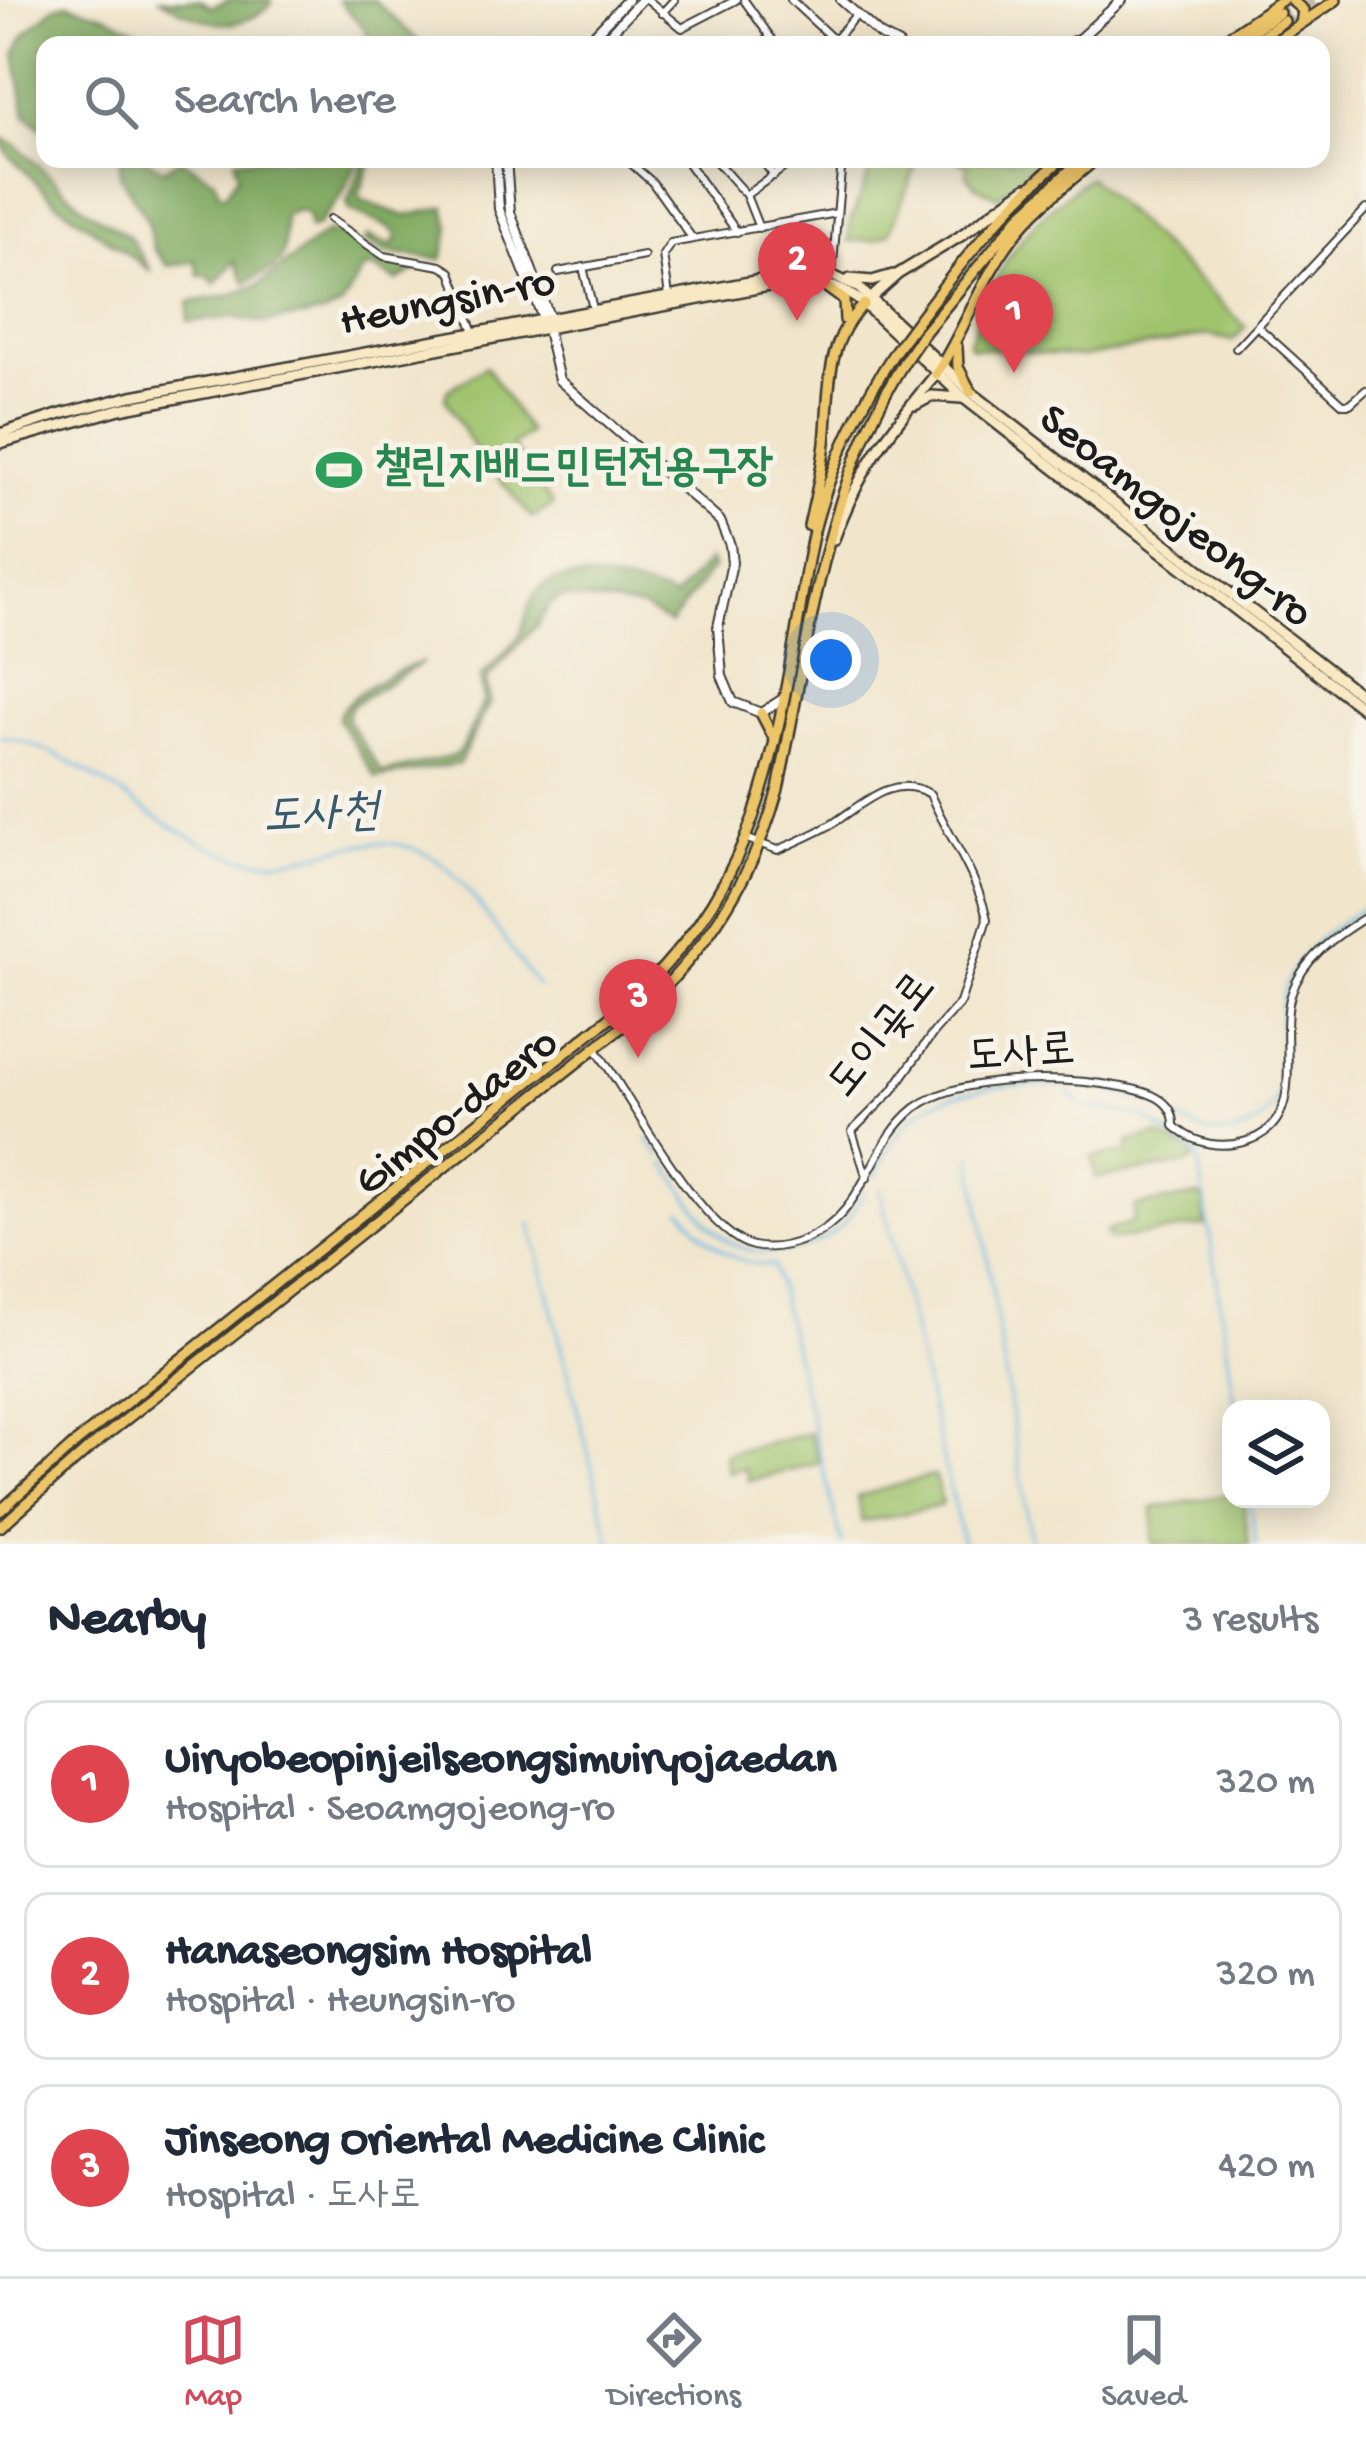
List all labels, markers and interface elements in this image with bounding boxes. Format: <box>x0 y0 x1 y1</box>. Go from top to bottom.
search box <box>36 36 1330 168</box>
icon: search <box>78 69 144 135</box>
text: Search here <box>174 76 396 129</box>
pin: 2 <box>758 222 836 321</box>
street label: Heungsin-ro <box>336 257 560 351</box>
pin: 1 <box>975 274 1053 373</box>
street label: Seoamgojeong-ro <box>1026 394 1322 642</box>
place label: 챌린지배드민턴전용구장 <box>375 443 773 497</box>
sports icon: 챌린지배드민턴전용구장 <box>314 445 364 495</box>
your location <box>801 630 861 690</box>
water label: 도사천 <box>262 786 385 849</box>
pin: 3 <box>599 959 677 1058</box>
street label: 도이곶로 <box>819 964 949 1110</box>
street label: Gimpo-daero <box>346 1018 570 1210</box>
street label: 도사로 <box>965 1026 1077 1086</box>
map controls <box>1222 1400 1330 1508</box>
button: layers <box>1222 1400 1330 1508</box>
text: Nearby <box>48 1592 206 1652</box>
text: 3 results <box>1183 1599 1318 1645</box>
text: Uiryobeopinjeilseongsimuiryojaedan <box>165 1735 837 1788</box>
text: 1 <box>82 1761 98 1807</box>
text: 320 m <box>1217 1761 1315 1807</box>
text: Hospital · Seoamgojeong-ro <box>165 1788 615 1834</box>
text: Hanaseongsim Hospital <box>165 1927 592 1980</box>
text: 2 <box>80 1953 100 1999</box>
text: 320 m <box>1217 1953 1315 1999</box>
text: Hospital · Heungsin-ro <box>165 1980 515 2026</box>
text: Jinseong Oriental Medicine Clinic <box>165 2116 763 2169</box>
text: 3 <box>80 2145 100 2191</box>
text: 420 m <box>1218 2145 1315 2191</box>
text: Hospital · 도사로 <box>165 2175 421 2221</box>
tab: Map <box>180 2307 246 2417</box>
tab: Directions <box>607 2307 741 2417</box>
tab: Saved <box>1101 2307 1186 2417</box>

